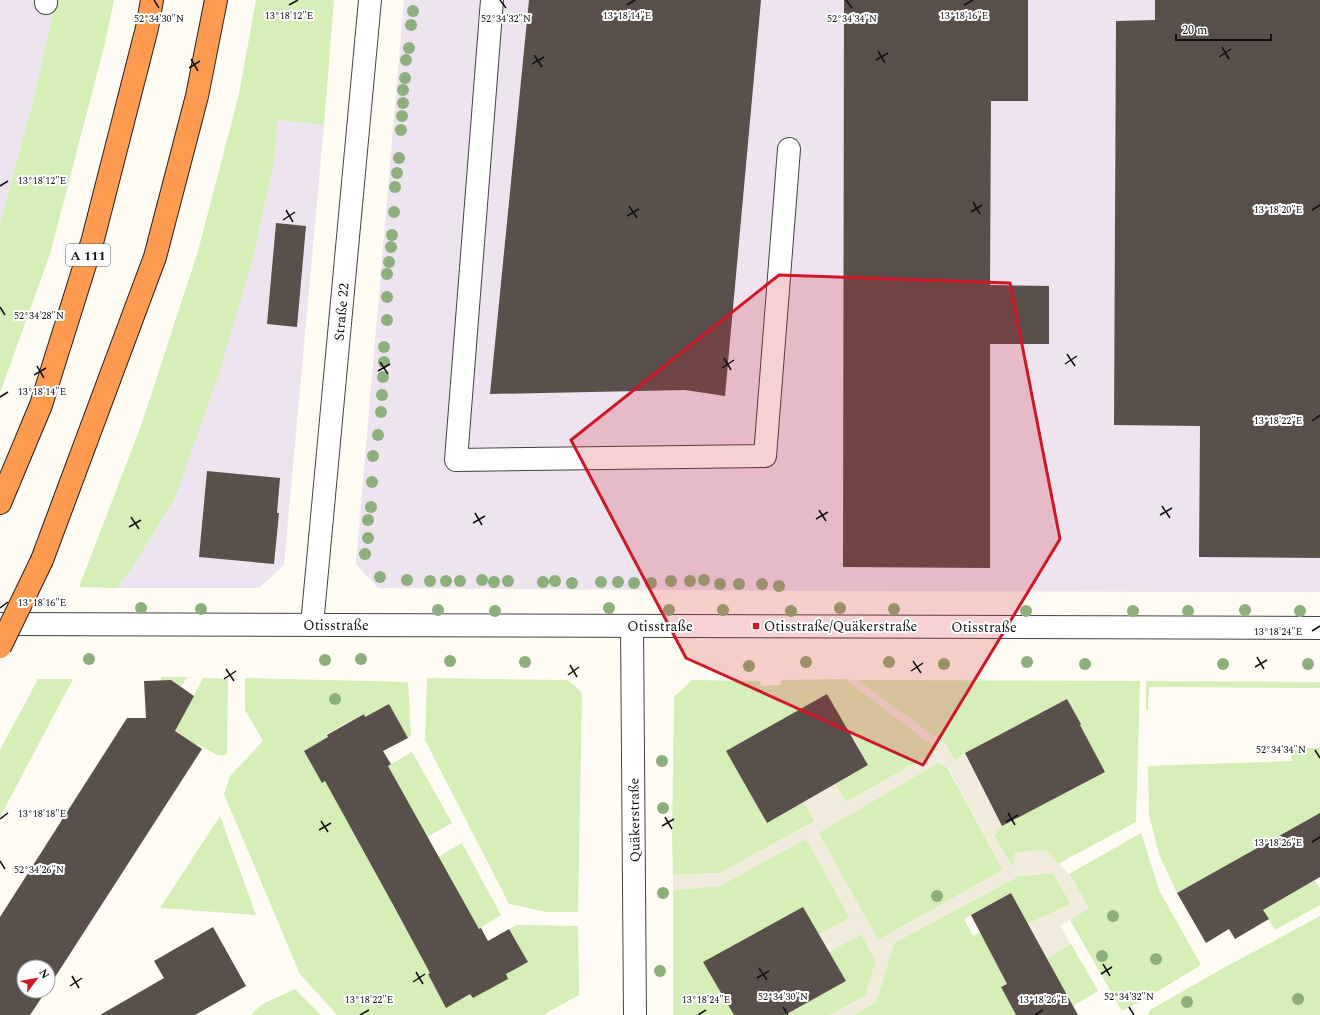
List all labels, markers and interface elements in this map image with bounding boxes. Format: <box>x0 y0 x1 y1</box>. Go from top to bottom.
text: 13°18'12"E <box>265 8 313 24</box>
text: 13°18'14"E <box>603 8 651 24</box>
text: 13°18'16"E <box>940 8 988 24</box>
text: 52°34'30"N <box>134 11 184 27</box>
text: 52°34'32"N <box>481 11 531 27</box>
text: 52°34'34"N <box>827 11 877 27</box>
scale bar <box>1176 16 1271 42</box>
text: 20 m <box>1182 21 1207 40</box>
text: 13°18'12"E <box>18 173 66 189</box>
text: 13°18'20"E <box>1254 202 1302 218</box>
road number: A 111 <box>66 244 110 266</box>
street label: Straße 22 <box>329 282 354 342</box>
text: 52°34'28"N <box>14 308 64 324</box>
text: 13°18'14"E <box>18 384 66 400</box>
text: 13°18'22"E <box>1254 413 1302 429</box>
text: 13°18'16"E <box>18 595 66 611</box>
street label: Otisstraße <box>303 615 369 636</box>
street label: Otisstraße <box>627 616 693 637</box>
place label: Otisstraße/Quäkerstraße <box>764 616 918 637</box>
street label: Otisstraße <box>951 617 1017 638</box>
marker: Otisstraße/Quäkerstraße <box>751 621 761 631</box>
text: 13°18'24"E <box>1254 624 1302 640</box>
text: 52°34'34"N <box>1256 742 1306 758</box>
street label: Quäkerstraße <box>623 777 646 862</box>
text: 13°18'18"E <box>18 806 66 822</box>
text: 13°18'26"E <box>1254 835 1302 851</box>
text: 52°34'26"N <box>14 862 64 878</box>
north arrow <box>16 959 56 999</box>
text: N <box>34 966 54 982</box>
text: 52°34'30"N <box>758 989 808 1005</box>
text: 52°34'32"N <box>1104 989 1154 1005</box>
text: 13°18'22"E <box>345 992 393 1008</box>
text: 13°18'24"E <box>682 992 730 1008</box>
text: 13°18'26"E <box>1019 992 1067 1008</box>

